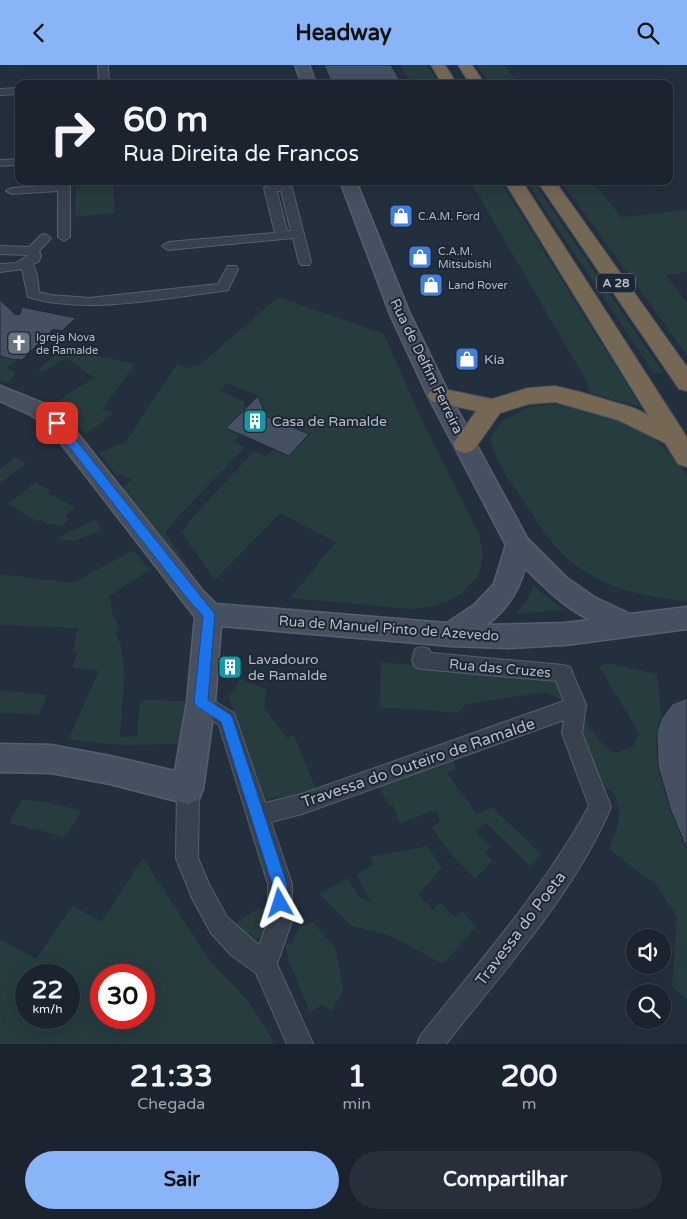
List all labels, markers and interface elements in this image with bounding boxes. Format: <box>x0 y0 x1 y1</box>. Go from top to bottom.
icon: back <box>25 19 53 47</box>
icon: search <box>634 19 662 47</box>
text: Headway <box>295 20 392 46</box>
text: 60 m <box>123 99 208 141</box>
icon: right <box>40 100 105 165</box>
text: Rua Direita de Francos <box>123 141 359 167</box>
shop icon: C.A.M. Ford <box>388 203 414 229</box>
place label: C.A.M. Ford <box>418 210 480 223</box>
shop icon: C.A.M. Mitsubishi <box>407 244 433 270</box>
place label: C.A.M. Mitsubishi <box>438 245 492 271</box>
shop icon: Land Rover <box>418 272 444 298</box>
road number: A 28 <box>597 273 635 293</box>
place label: Land Rover <box>448 279 508 292</box>
street label: Rua de Delfim Ferreira <box>386 296 467 437</box>
church icon: Igreja Nova de Ramalde <box>6 330 32 356</box>
place label: Igreja Nova de Ramalde <box>36 331 98 357</box>
shop icon: Kia <box>454 346 480 372</box>
place label: Kia <box>484 351 505 368</box>
pin <box>36 402 78 444</box>
building icon: Casa de Ramalde <box>242 408 268 434</box>
icon: arrive <box>43 409 71 437</box>
place label: Casa de Ramalde <box>272 413 387 430</box>
street label: Rua de Manuel Pinto de Azevedo <box>278 612 500 645</box>
place label: Lavadouro de Ramalde <box>248 651 327 684</box>
building icon: Lavadouro de Ramalde <box>217 654 243 680</box>
street label: Rua das Cruzes <box>448 656 552 681</box>
street label: Travessa do Outeiro de Ramalde <box>299 714 538 812</box>
street label: Travessa do Poeta <box>471 867 570 990</box>
position arrow <box>253 876 305 928</box>
map controls <box>626 929 671 1029</box>
button: sound <box>626 929 671 974</box>
speed limit sign: 30 <box>90 964 155 1029</box>
text: 22 <box>32 975 63 1005</box>
button: search <box>626 984 671 1029</box>
text: km/h <box>32 1002 63 1016</box>
text: 21:33 <box>130 1058 213 1095</box>
text: 1 <box>347 1058 366 1095</box>
text: 200 <box>501 1058 557 1095</box>
text: Chegada <box>137 1094 205 1114</box>
text: min <box>343 1094 371 1114</box>
text: m <box>522 1094 536 1114</box>
button: Sair <box>25 1151 339 1209</box>
button: Compartilhar <box>349 1151 662 1209</box>

